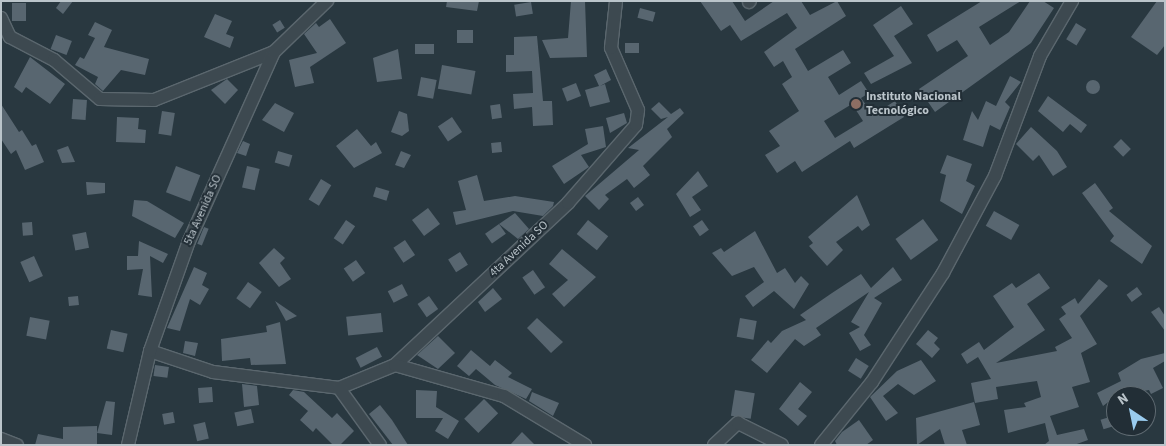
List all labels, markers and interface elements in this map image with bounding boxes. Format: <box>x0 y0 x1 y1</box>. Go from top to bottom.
place label: Instituto Nacional Tecnológico <box>866 90 961 118</box>
marker: Instituto Nacional Tecnológico <box>850 98 862 110</box>
street label: 5ta Avenida SO <box>181 173 225 247</box>
street label: 4ta Avenida SO <box>487 218 551 280</box>
north arrow <box>1106 386 1156 436</box>
text: N <box>1114 388 1133 410</box>

